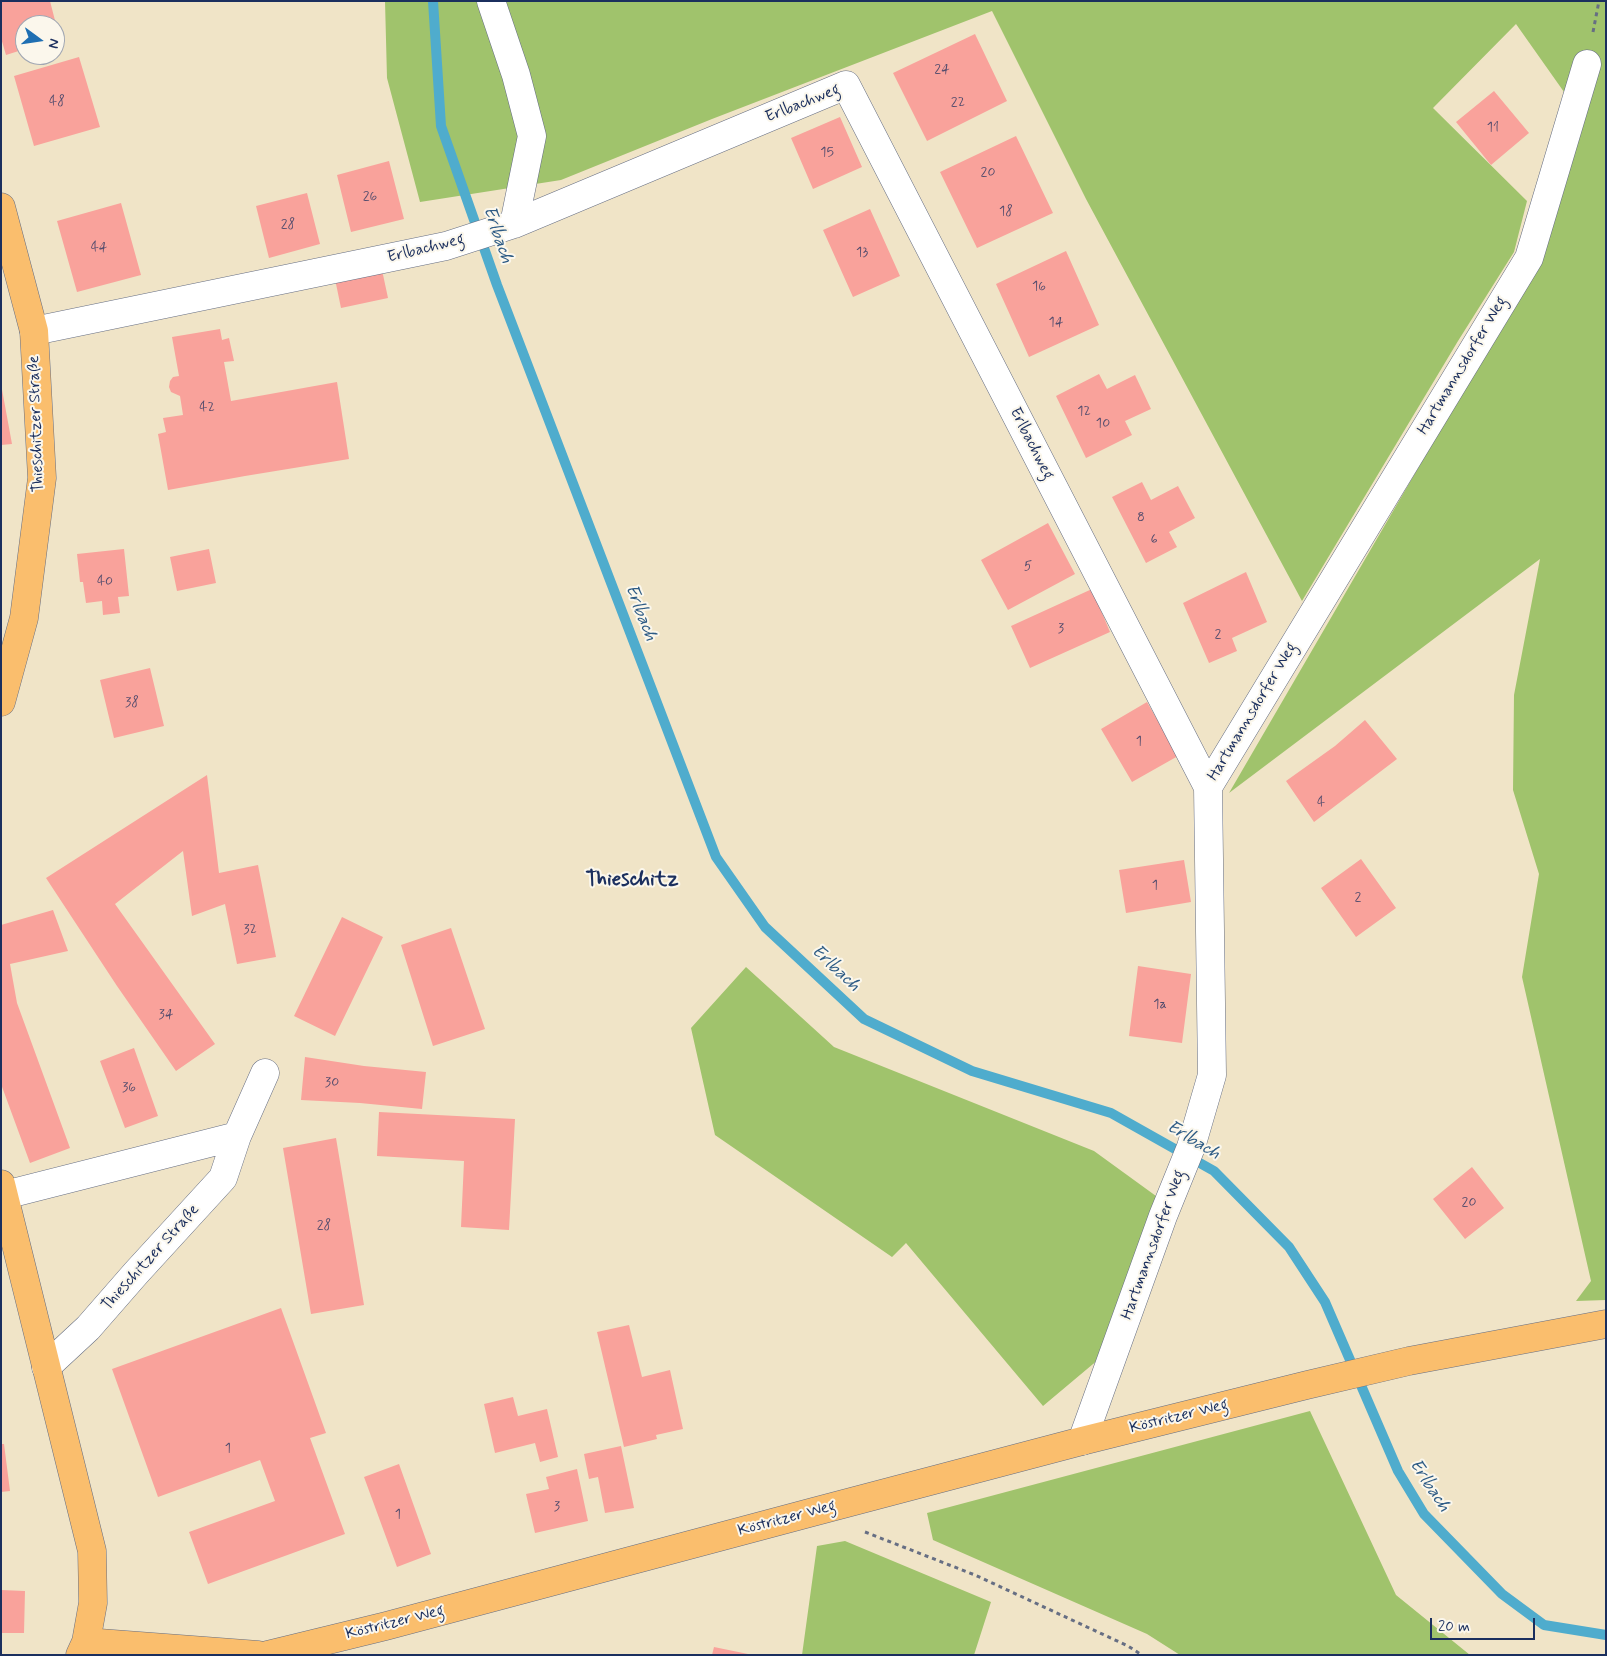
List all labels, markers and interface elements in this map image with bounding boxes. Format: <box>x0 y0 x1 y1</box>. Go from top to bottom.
north arrow <box>15 15 65 65</box>
text: N <box>44 37 63 50</box>
house number: 24 <box>934 62 950 78</box>
street label: Erlbachweg <box>763 80 843 128</box>
house number: 48 <box>49 94 65 110</box>
house number: 22 <box>951 95 965 111</box>
house number: 11 <box>1487 120 1499 136</box>
house number: 15 <box>820 145 834 161</box>
house number: 20 <box>981 165 995 181</box>
house number: 26 <box>363 189 377 205</box>
water label: Erlbach <box>477 204 517 266</box>
house number: 18 <box>999 204 1013 220</box>
house number: 28 <box>281 217 295 233</box>
street label: Erlbachweg <box>386 230 466 268</box>
house number: 44 <box>91 240 107 256</box>
house number: 13 <box>856 245 868 261</box>
house number: 16 <box>1032 279 1046 295</box>
street label: Hartmannsdorfer Weg <box>1414 293 1512 439</box>
house number: 14 <box>1049 315 1063 331</box>
street label: Thieschitzer Straße <box>25 355 49 493</box>
house number: 42 <box>199 400 215 416</box>
house number: 12 <box>1077 404 1091 420</box>
street label: Erlbachweg <box>1005 405 1057 483</box>
house number: 10 <box>1096 416 1110 432</box>
house number: 8 <box>1137 510 1145 526</box>
house number: 6 <box>1150 532 1158 548</box>
house number: 5 <box>1024 559 1032 575</box>
house number: 40 <box>97 574 113 590</box>
water label: Erlbach <box>619 582 661 644</box>
house number: 3 <box>1058 621 1064 637</box>
house number: 2 <box>1215 627 1221 643</box>
street label: Hartmannsdorfer Weg <box>1204 639 1302 785</box>
house number: 38 <box>125 695 139 711</box>
house number: 1 <box>1136 734 1142 750</box>
house number: 4 <box>1317 795 1325 811</box>
district label: Thieschitz <box>585 868 679 894</box>
house number: 1 <box>1152 878 1158 894</box>
house number: 2 <box>1355 890 1361 906</box>
house number: 32 <box>243 922 257 938</box>
water label: Erlbach <box>806 941 864 997</box>
house number: 1a <box>1153 997 1167 1013</box>
house number: 34 <box>159 1007 173 1023</box>
house number: 30 <box>325 1075 339 1091</box>
house number: 36 <box>122 1080 136 1096</box>
water label: Erlbach <box>1162 1117 1224 1165</box>
street label: Hartmannsdorfer Weg <box>1118 1167 1190 1323</box>
house number: 20 <box>1462 1195 1476 1211</box>
street label: Thieschitzer Straße <box>98 1201 204 1315</box>
house number: 28 <box>317 1218 331 1234</box>
street label: Köstritzer Weg <box>1128 1396 1230 1438</box>
house number: 1 <box>225 1441 231 1457</box>
water label: Erlbach <box>1404 1456 1454 1516</box>
street label: Köstritzer Weg <box>736 1497 838 1541</box>
house number: 3 <box>554 1499 560 1515</box>
house number: 1 <box>395 1507 401 1523</box>
street label: Köstritzer Weg <box>344 1602 446 1644</box>
scale bar <box>1432 1608 1537 1640</box>
text: 20 m <box>1438 1617 1470 1637</box>

